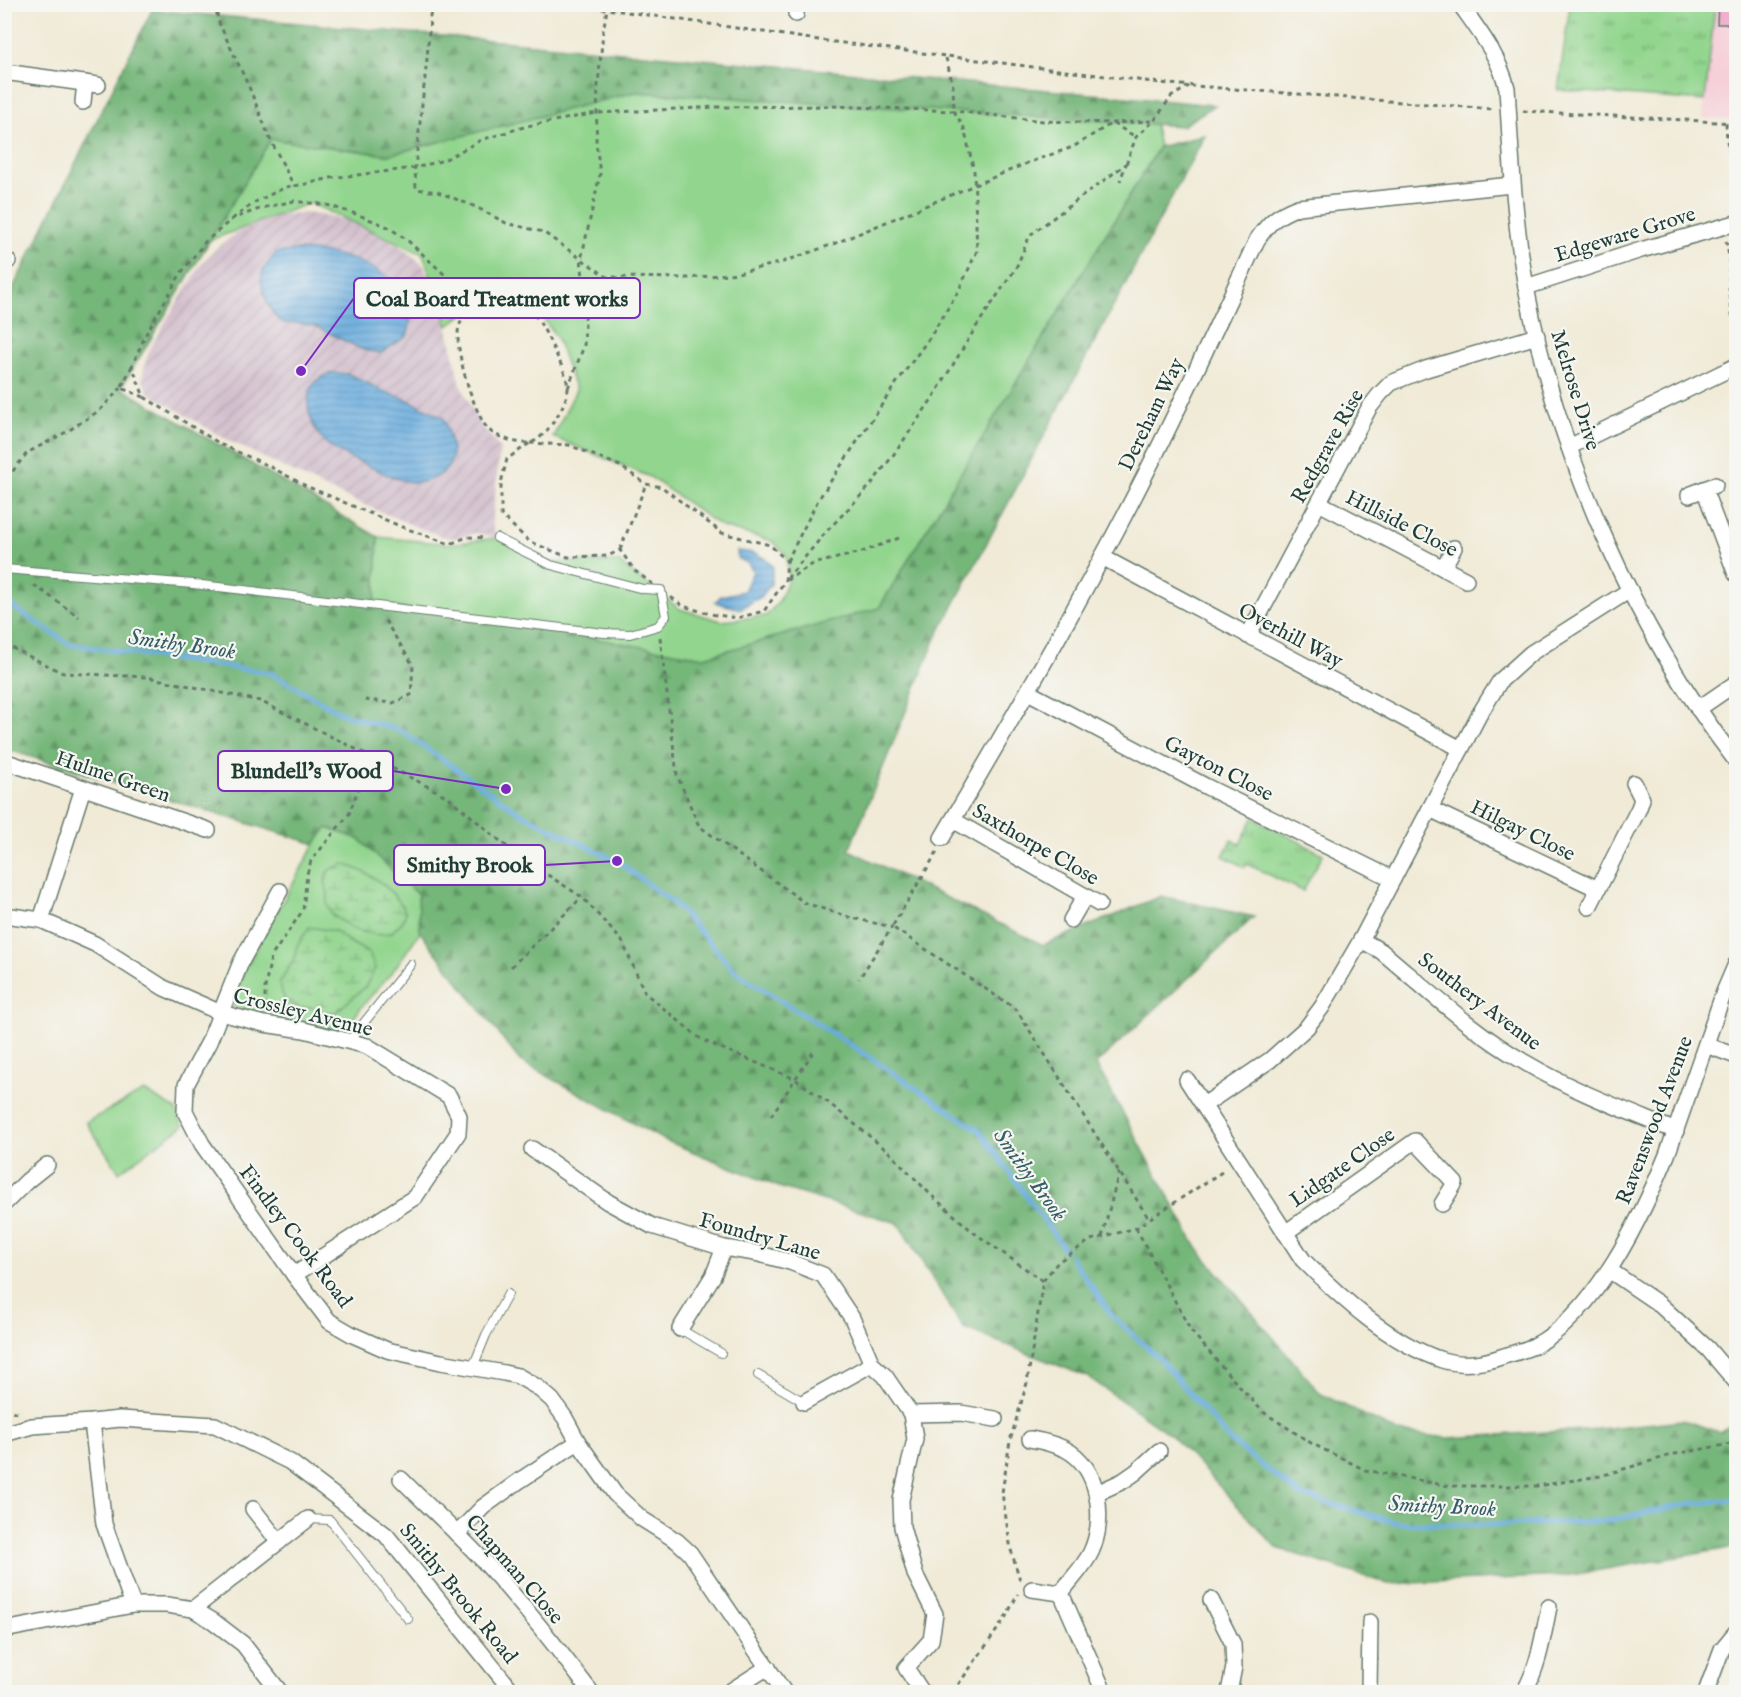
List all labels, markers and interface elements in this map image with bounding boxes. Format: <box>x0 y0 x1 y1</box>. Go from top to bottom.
street label: Edgeware Grove <box>1552 201 1700 270</box>
callout: Coal Board Treatment works <box>354 278 640 318</box>
text: Coal Board Treatment works <box>366 286 629 314</box>
street label: Melrose Drive <box>1543 327 1606 454</box>
street label: Dereham Way <box>1113 353 1192 476</box>
street label: Redgrave Rise <box>1286 385 1371 509</box>
street label: Hillside Close <box>1341 485 1462 564</box>
street label: Overhill Way <box>1233 597 1348 675</box>
water label: Smithy Brook <box>126 624 237 666</box>
street label: Gayton Close <box>1159 730 1278 809</box>
street label: Hulme Green <box>52 745 173 810</box>
callout: Blundell's Wood <box>218 751 393 791</box>
text: Blundell's Wood <box>230 758 383 786</box>
street label: Hilgay Close <box>1465 794 1580 869</box>
street label: Saxthorpe Close <box>967 798 1104 893</box>
callout: Smithy Brook <box>394 845 545 885</box>
text: Smithy Brook <box>407 852 535 880</box>
street label: Southery Avenue <box>1412 947 1546 1058</box>
street label: Crossley Avenue <box>230 983 376 1044</box>
street label: Ravenswood Avenue <box>1611 1032 1700 1209</box>
street label: Lidgate Close <box>1285 1122 1401 1214</box>
water label: Smithy Brook <box>986 1123 1073 1227</box>
street label: Findley Cook Road <box>232 1160 358 1315</box>
street label: Foundry Lane <box>696 1207 824 1268</box>
water label: Smithy Brook <box>1387 1490 1497 1524</box>
street label: Chapman Close <box>459 1510 569 1631</box>
street label: Smithy Brook Road <box>393 1518 523 1670</box>

